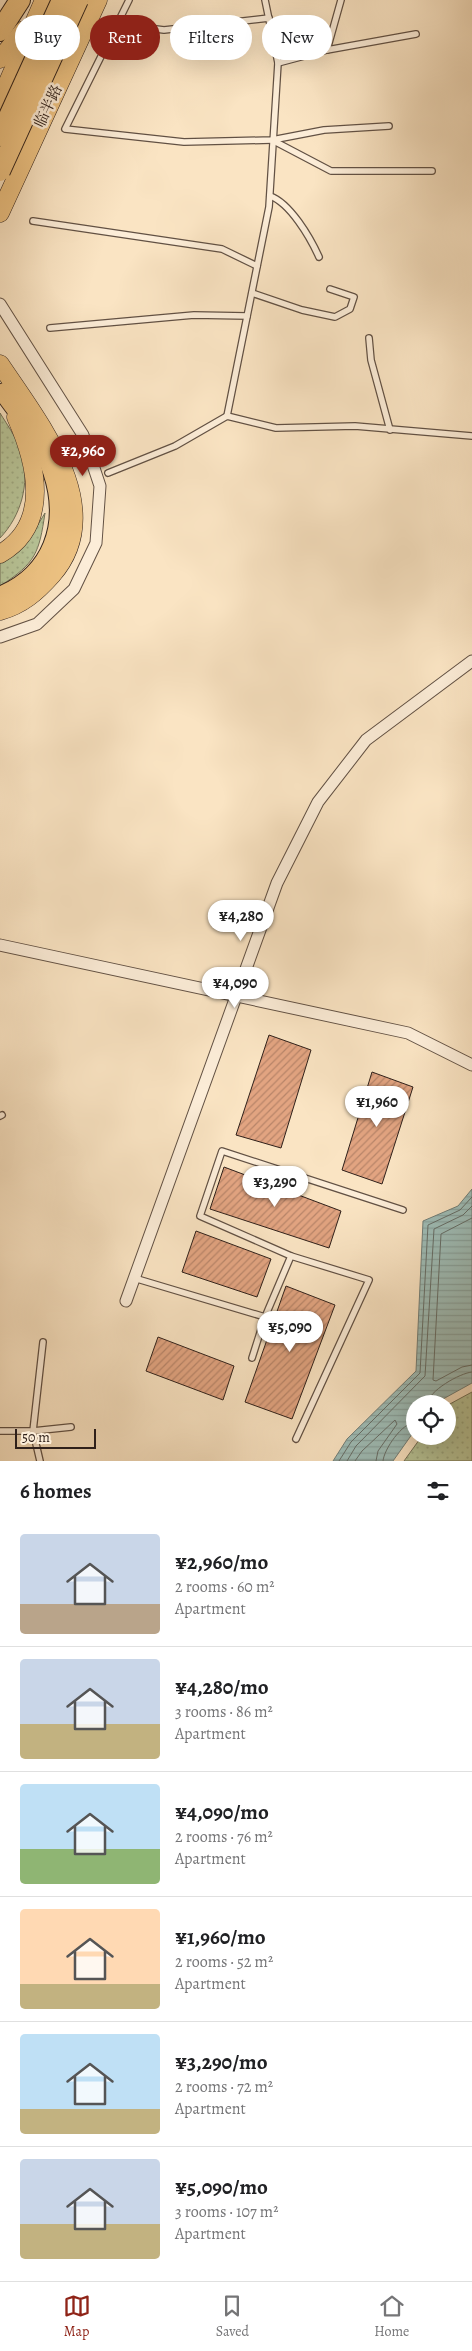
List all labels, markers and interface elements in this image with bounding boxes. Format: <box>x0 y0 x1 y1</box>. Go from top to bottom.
chip: Buy <box>15 15 80 60</box>
chip: Rent <box>90 15 160 60</box>
chip: Filters <box>170 15 252 60</box>
chip: New <box>262 15 332 60</box>
street label: 临半路 <box>29 81 67 131</box>
pin: ¥2,960 <box>42 434 124 477</box>
text: ¥2,960 <box>61 440 105 462</box>
pin: ¥4,280 <box>200 900 282 942</box>
text: ¥4,280 <box>219 905 263 927</box>
pin: ¥4,090 <box>194 966 276 1009</box>
text: ¥4,090 <box>213 972 257 994</box>
pin: ¥1,960 <box>336 1086 418 1128</box>
text: ¥1,960 <box>356 1091 398 1113</box>
pin: ¥3,290 <box>234 1166 316 1208</box>
text: ¥3,290 <box>253 1171 297 1193</box>
pin: ¥5,090 <box>249 1310 331 1353</box>
text: ¥5,090 <box>268 1316 312 1338</box>
map controls <box>406 1395 456 1445</box>
button: locate <box>406 1395 456 1445</box>
scale bar <box>15 1426 96 1449</box>
text: 50 m <box>22 1428 50 1447</box>
text: 6 homes <box>20 1477 92 1505</box>
icon: filters <box>424 1477 452 1505</box>
text: ¥2,960/mo <box>175 1548 268 1576</box>
icon: home <box>60 1554 120 1614</box>
text: 2 rooms · 60 m² <box>175 1576 275 1598</box>
text: Apartment <box>175 1598 246 1620</box>
text: ¥4,280/mo <box>175 1673 269 1701</box>
icon: home <box>60 1679 120 1739</box>
text: 3 rooms · 86 m² <box>175 1701 273 1723</box>
text: Apartment <box>175 1723 246 1745</box>
text: ¥4,090/mo <box>175 1798 269 1826</box>
icon: home <box>60 1804 120 1864</box>
text: 2 rooms · 76 m² <box>175 1826 273 1848</box>
text: Apartment <box>175 1848 246 1870</box>
text: ¥1,960/mo <box>175 1923 266 1951</box>
icon: home <box>60 1929 120 1989</box>
text: 2 rooms · 52 m² <box>175 1951 273 1973</box>
text: Apartment <box>175 1973 246 1995</box>
text: ¥3,290/mo <box>175 2048 268 2076</box>
icon: home <box>60 2054 120 2114</box>
text: 2 rooms · 72 m² <box>175 2076 273 2098</box>
text: Apartment <box>175 2098 246 2120</box>
text: ¥5,090/mo <box>175 2173 268 2201</box>
icon: home <box>60 2179 120 2239</box>
text: 3 rooms · 107 m² <box>175 2201 278 2223</box>
text: Apartment <box>175 2223 246 2245</box>
tab: Map <box>63 2292 91 2341</box>
tab: Saved <box>216 2292 249 2341</box>
tab: Home <box>374 2292 409 2341</box>

